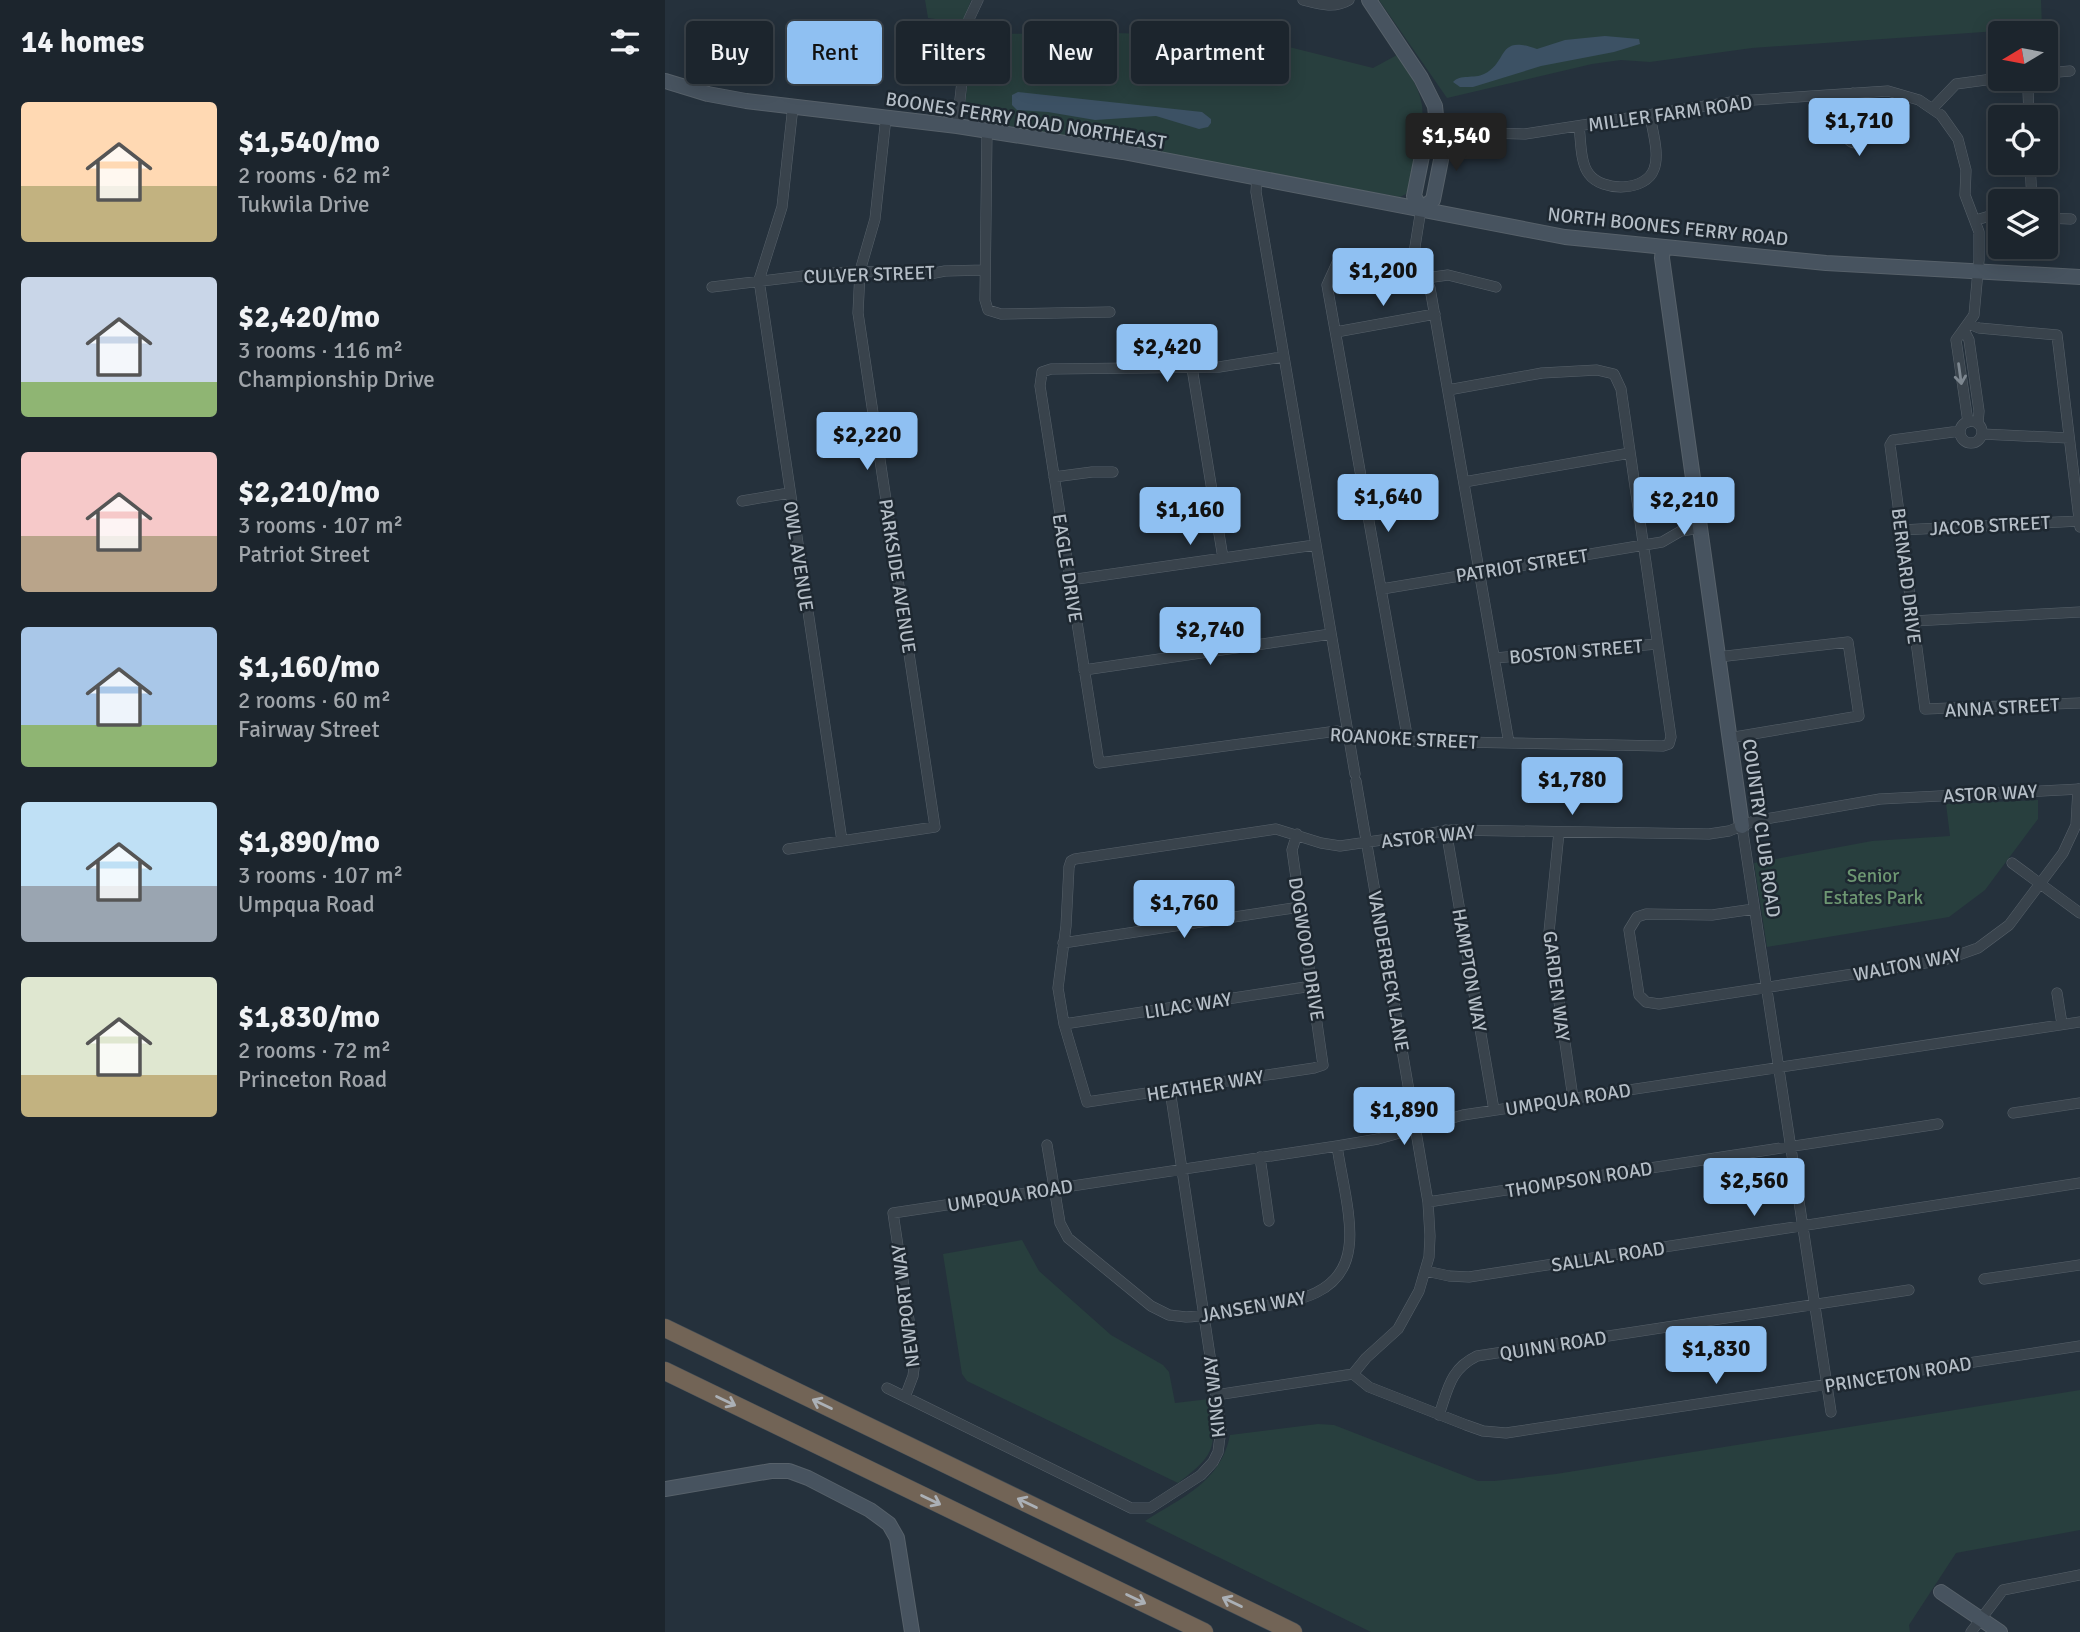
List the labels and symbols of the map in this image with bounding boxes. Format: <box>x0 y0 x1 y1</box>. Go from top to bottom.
north arrow <box>1988 21 2058 91</box>
street label: BOONES FERRY ROAD NORTHEAST <box>884 87 1168 155</box>
street label: MILLER FARM ROAD <box>1587 91 1754 137</box>
pin: $1,710 <box>1802 99 1916 158</box>
pin: $1,540 <box>1399 114 1513 173</box>
street label: NORTH BOONES FERRY ROAD <box>1546 202 1789 252</box>
pin: $1,200 <box>1326 248 1440 308</box>
street label: CULVER STREET <box>803 261 936 289</box>
pin: $2,420 <box>1110 324 1224 384</box>
one-way arrow <box>1954 362 1967 385</box>
pin: $2,220 <box>810 412 924 472</box>
pin: $1,640 <box>1331 475 1445 534</box>
pin: $2,210 <box>1627 477 1741 537</box>
pin: $1,160 <box>1133 488 1247 547</box>
street label: PARKSIDE AVENUE <box>873 497 921 655</box>
street label: OWL AVENUE <box>777 499 819 613</box>
street label: BERNARD DRIVE <box>1886 507 1926 646</box>
street label: JACOB STREET <box>1929 511 2052 541</box>
street label: EAGLE DRIVE <box>1047 512 1087 624</box>
street label: PATRIOT STREET <box>1454 544 1591 588</box>
pin: $2,740 <box>1153 608 1267 667</box>
street label: BOSTON STREET <box>1508 634 1645 670</box>
street label: ANNA STREET <box>1944 693 2061 723</box>
street label: ROANOKE STREET <box>1329 723 1479 755</box>
street label: COUNTRY CLUB ROAD <box>1737 737 1785 919</box>
pin: $1,780 <box>1515 758 1629 817</box>
street label: ASTOR WAY <box>1942 780 2038 808</box>
street label: ASTOR WAY <box>1380 820 1477 854</box>
park label: Senior Estates Park <box>1823 864 1924 910</box>
street label: DOGWOOD DRIVE <box>1283 875 1329 1023</box>
pin: $1,760 <box>1127 880 1241 940</box>
street label: VANDERBECK LANE <box>1362 889 1414 1054</box>
street label: HAMPTON WAY <box>1446 907 1492 1034</box>
street label: GARDEN WAY <box>1537 929 1575 1043</box>
street label: WALTON WAY <box>1851 943 1964 987</box>
street label: LILAC WAY <box>1143 987 1234 1025</box>
street label: HEATHER WAY <box>1145 1065 1266 1107</box>
street label: UMPQUA ROAD <box>1504 1078 1633 1122</box>
pin: $1,890 <box>1347 1088 1461 1147</box>
street label: THOMPSON ROAD <box>1504 1157 1654 1203</box>
pin: $2,560 <box>1697 1158 1811 1218</box>
street label: UMPQUA ROAD <box>946 1174 1075 1218</box>
street label: SALLAL ROAD <box>1550 1236 1667 1278</box>
street label: NEWPORT WAY <box>886 1243 925 1369</box>
street label: JANSEN WAY <box>1198 1286 1308 1328</box>
street label: QUINN ROAD <box>1498 1326 1608 1366</box>
pin: $1,830 <box>1659 1326 1773 1386</box>
street label: PRINCETON ROAD <box>1823 1352 1973 1398</box>
street label: KING WAY <box>1199 1354 1231 1439</box>
one-way arrow <box>715 1395 736 1408</box>
one-way arrow <box>812 1397 833 1411</box>
one-way arrow <box>920 1494 941 1507</box>
one-way arrow <box>1017 1496 1038 1510</box>
one-way arrow <box>1125 1593 1146 1606</box>
one-way arrow <box>1222 1595 1243 1609</box>

